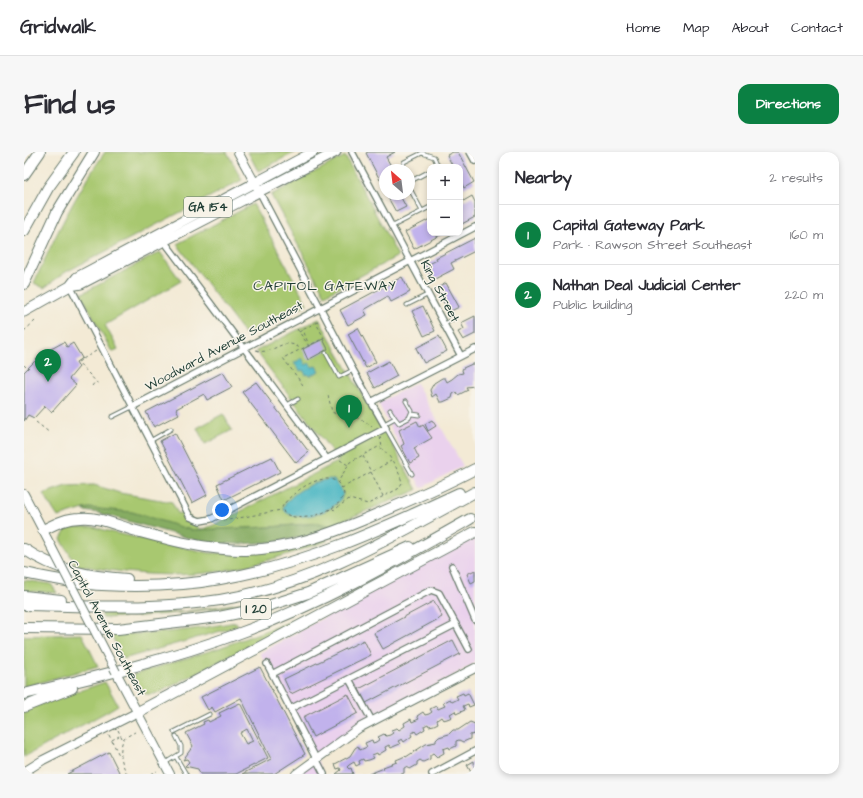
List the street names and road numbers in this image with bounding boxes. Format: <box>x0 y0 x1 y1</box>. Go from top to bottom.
road number: GA 154 <box>184 197 232 217</box>
street label: King Street <box>415 257 464 327</box>
street label: Woodward Avenue Southeast <box>142 296 307 395</box>
street label: Capitol Avenue Southeast <box>63 557 151 700</box>
road number: I 20 <box>241 599 271 619</box>

